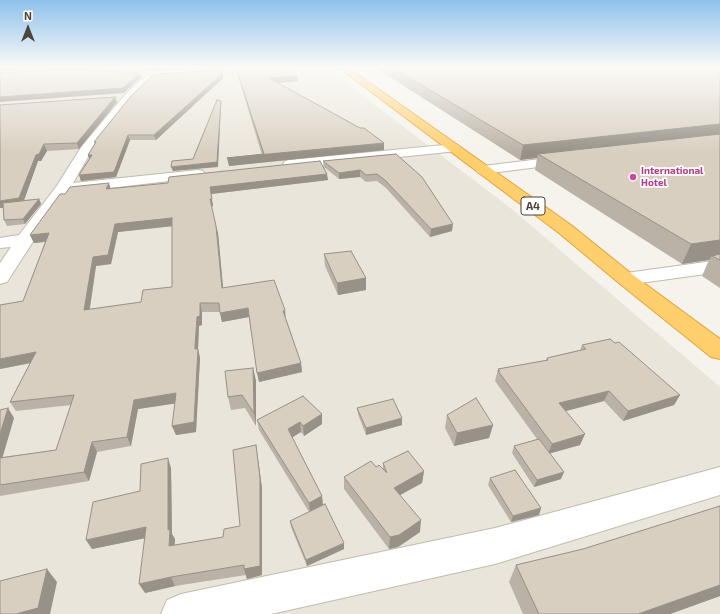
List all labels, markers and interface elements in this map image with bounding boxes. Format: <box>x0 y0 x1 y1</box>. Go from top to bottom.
north arrow <box>8 8 48 48</box>
text: N <box>24 9 32 22</box>
place label: International Hotel <box>641 165 703 188</box>
marker: International Hotel <box>628 172 638 182</box>
road number: A4 <box>521 197 545 215</box>

